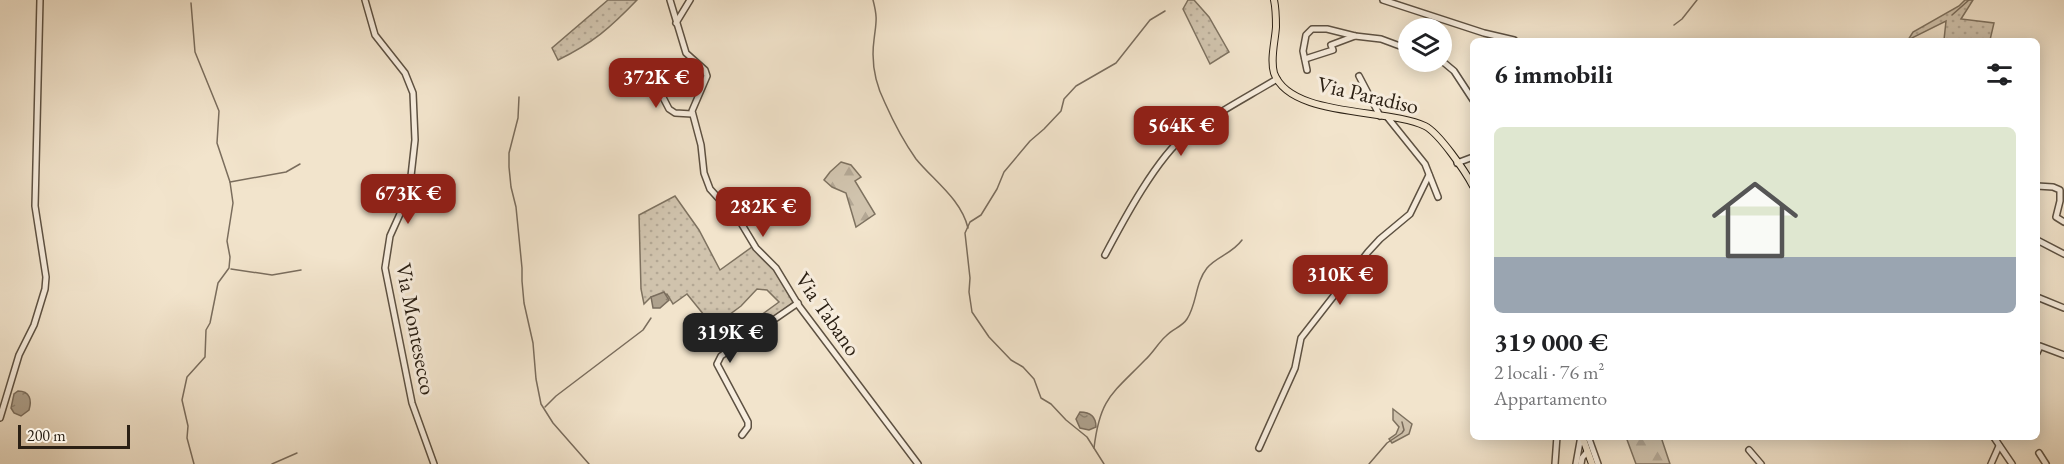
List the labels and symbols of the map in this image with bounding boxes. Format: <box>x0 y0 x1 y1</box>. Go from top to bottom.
pin: 372K € <box>607 58 705 109</box>
street label: Via Paradiso <box>1314 69 1422 121</box>
pin: 564K € <box>1132 106 1230 157</box>
pin: 673K € <box>359 174 457 225</box>
pin: 282K € <box>714 187 812 238</box>
pin: 310K € <box>1291 255 1389 306</box>
street label: Via Montesecco <box>389 261 443 397</box>
street label: Via Tabano <box>789 266 868 362</box>
pin: 319K € <box>681 313 779 364</box>
scale bar <box>18 422 130 450</box>

